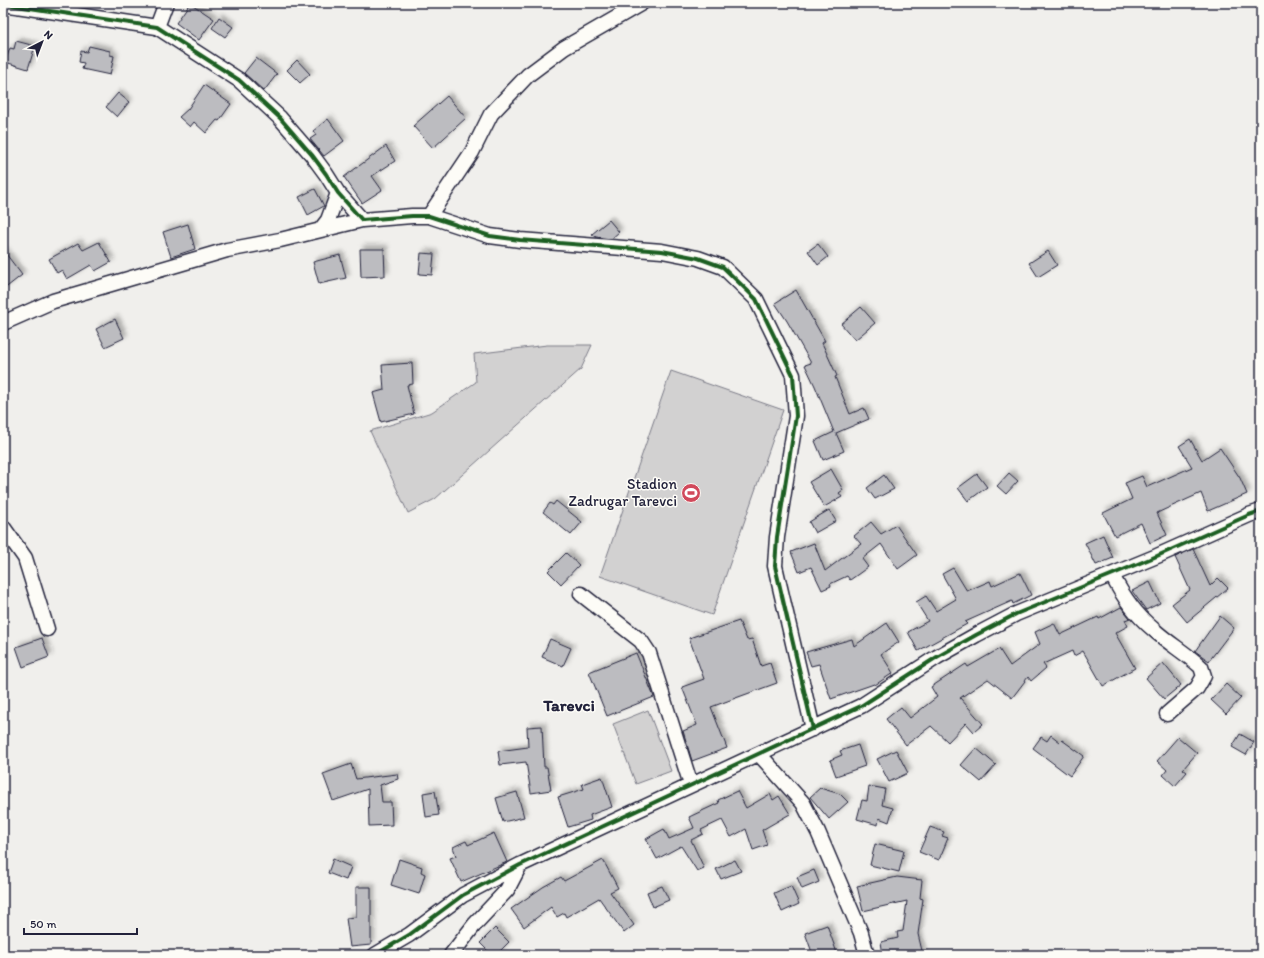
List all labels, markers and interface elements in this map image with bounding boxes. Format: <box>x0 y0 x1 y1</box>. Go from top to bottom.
north arrow <box>22 22 62 62</box>
text: N <box>41 28 55 42</box>
place label: Stadion Zadrugar Tarevci <box>568 475 677 510</box>
sports icon: Stadion Zadrugar Tarevci <box>680 482 702 504</box>
district label: Tarevci <box>542 695 595 715</box>
scale bar <box>24 910 137 936</box>
text: 50 m <box>30 917 56 931</box>

